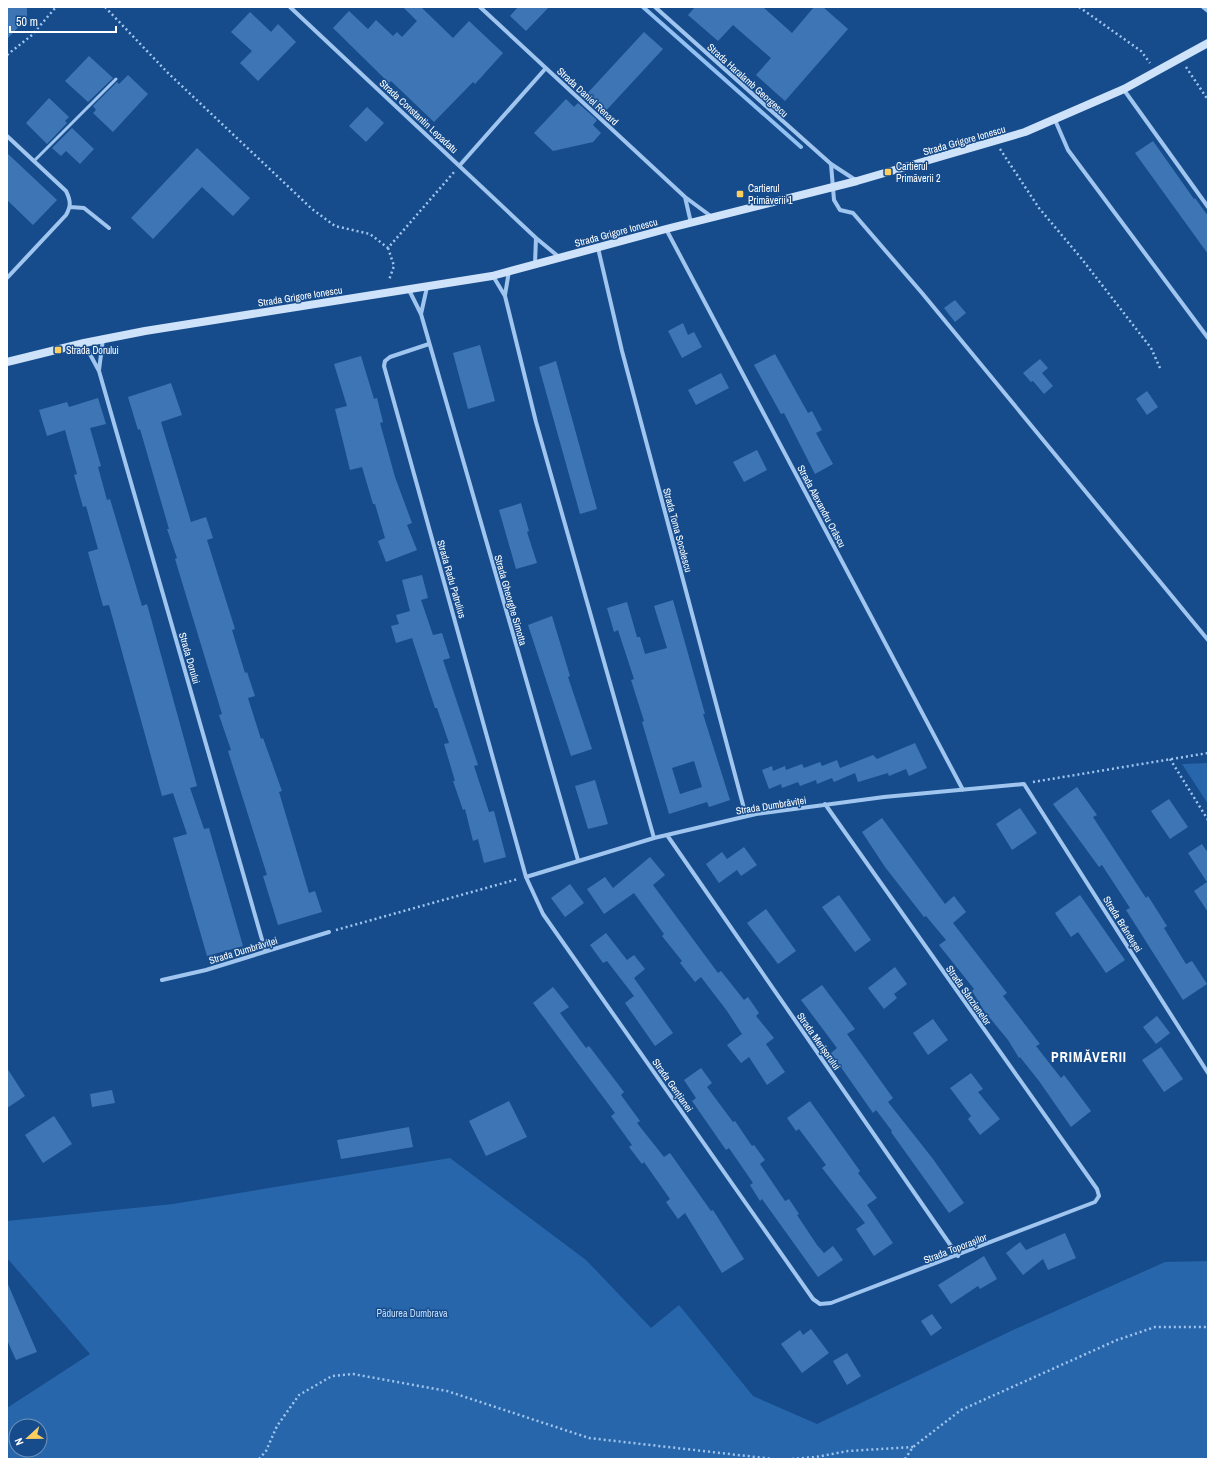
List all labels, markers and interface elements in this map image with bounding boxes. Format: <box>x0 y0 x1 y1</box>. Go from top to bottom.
scale bar <box>10 8 116 34</box>
text: 50 m <box>16 14 38 30</box>
street label: Strada Haralamb Georgescu <box>705 41 791 120</box>
street label: Strada Daniel Renard <box>554 65 621 128</box>
street label: Strada Constantin Lepadatu <box>377 77 461 156</box>
street label: Strada Grigore Ionescu <box>921 122 1007 158</box>
place label: Cartierul Primăverii 2 <box>896 160 941 185</box>
marker: Cartierul Primăverii 2 <box>883 167 893 177</box>
place label: Cartierul Primăverii 1 <box>748 182 793 207</box>
marker: Cartierul Primăverii 1 <box>735 189 745 199</box>
street label: Strada Grigore Ionescu <box>573 215 659 250</box>
street label: Strada Grigore Ionescu <box>257 283 343 310</box>
place label: Strada Dorului <box>66 344 119 357</box>
marker: Strada Dorului <box>53 345 63 355</box>
street label: Strada Alexandru Orăscu <box>794 463 849 550</box>
street label: Strada Toma Socolescu <box>660 487 695 574</box>
street label: Strada Radu Patrulius <box>434 539 469 620</box>
street label: Strada Gheorghe Simotta <box>491 553 530 647</box>
street label: Strada Dorului <box>176 631 203 685</box>
street label: Strada Dumbrăviței <box>735 794 807 817</box>
street label: Strada Brândușei <box>1100 894 1145 955</box>
street label: Strada Dumbrăviței <box>207 934 279 967</box>
street label: Strada Sânzienelor <box>943 963 994 1028</box>
street label: Strada Merișorului <box>794 1010 843 1073</box>
district label: PRIMĂVERII <box>1051 1048 1127 1066</box>
street label: Strada Gențianei <box>649 1056 696 1115</box>
street label: Strada Toporașilor <box>922 1230 989 1267</box>
park label: Pădurea Dumbrava <box>376 1307 448 1320</box>
north arrow <box>8 1418 48 1458</box>
text: N <box>11 1436 26 1447</box>

